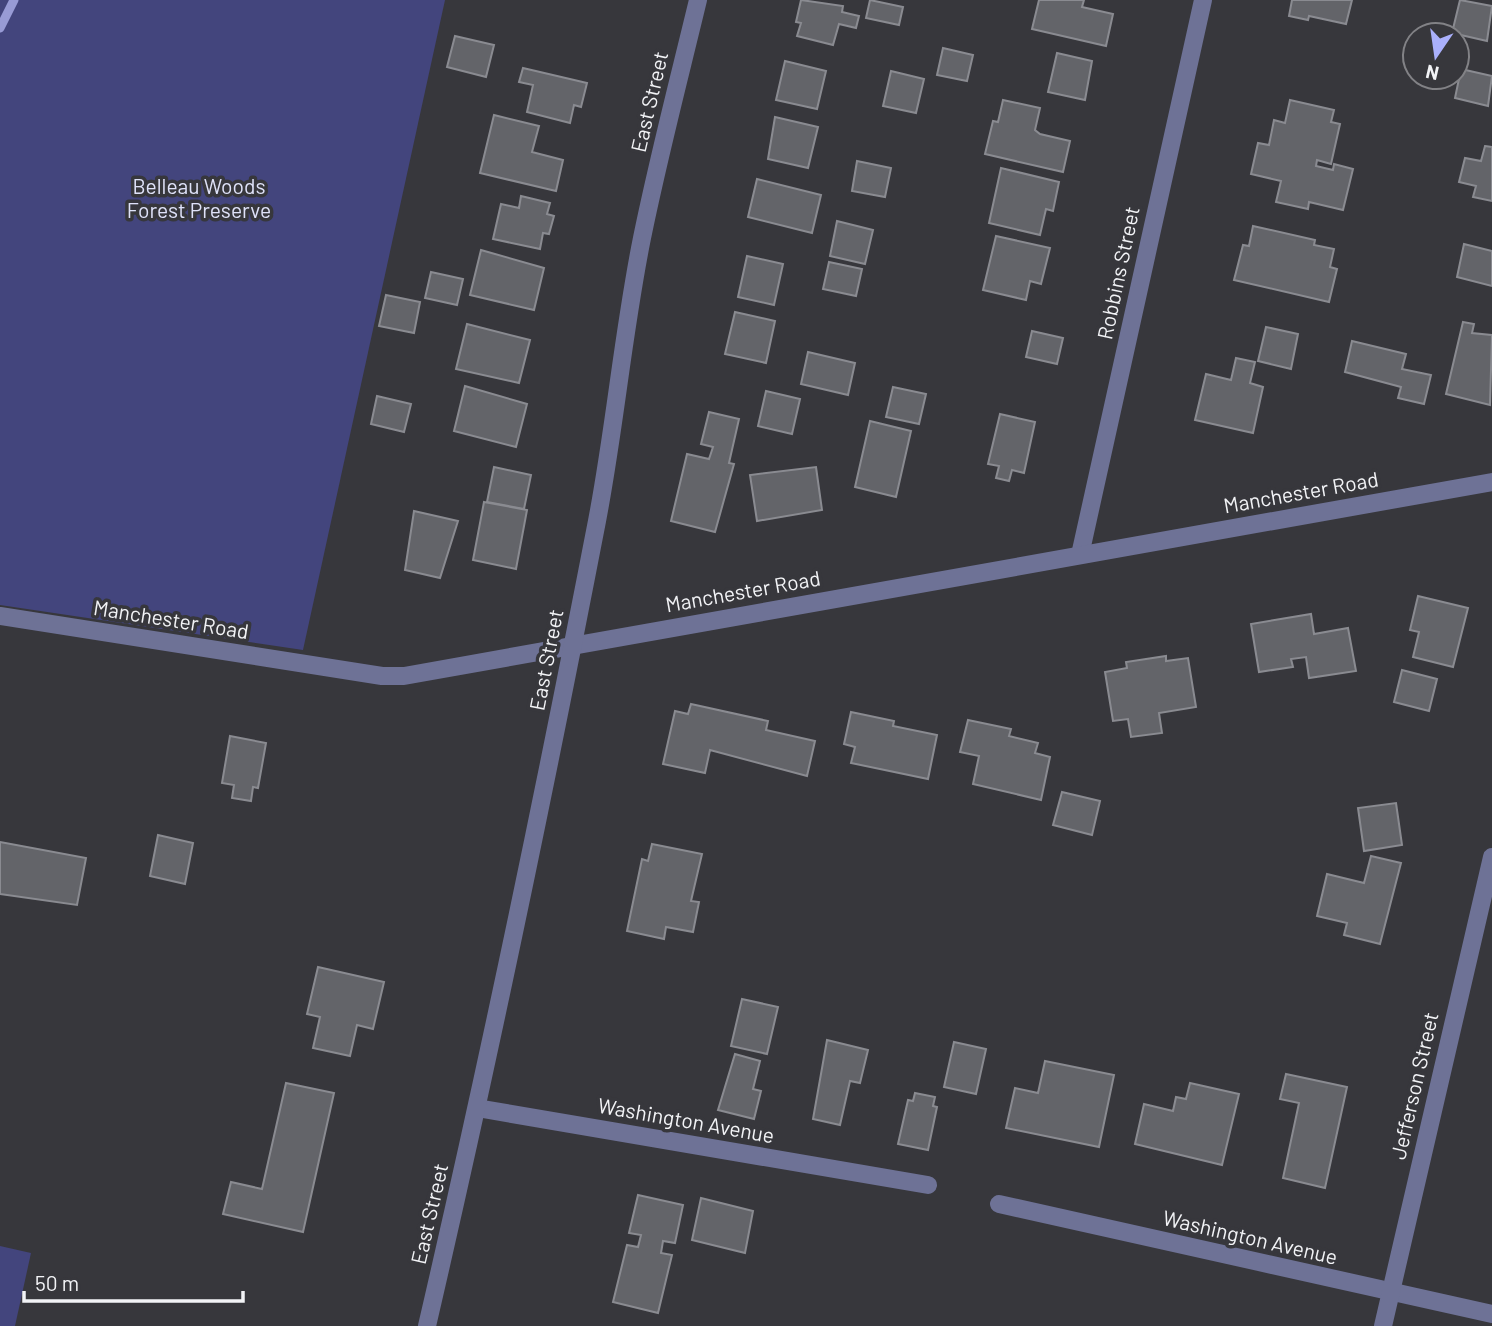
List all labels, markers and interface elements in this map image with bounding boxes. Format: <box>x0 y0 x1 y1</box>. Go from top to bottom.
north arrow <box>1401 21 1471 91</box>
street label: East Street <box>625 49 672 155</box>
text: N <box>1423 60 1441 86</box>
park label: Belleau Woods Forest Preserve <box>127 173 271 222</box>
street label: Robbins Street <box>1091 204 1144 342</box>
street label: Manchester Road <box>1221 466 1380 517</box>
street label: Manchester Road <box>663 565 822 616</box>
street label: Manchester Road <box>92 594 251 643</box>
street label: East Street <box>523 607 568 713</box>
street label: Jefferson Street <box>1384 1010 1443 1162</box>
street label: Washington Avenue <box>596 1092 776 1147</box>
street label: East Street <box>405 1161 452 1267</box>
street label: Washington Avenue <box>1161 1204 1340 1269</box>
scale bar <box>24 1260 243 1304</box>
text: 50 m <box>35 1270 79 1295</box>

